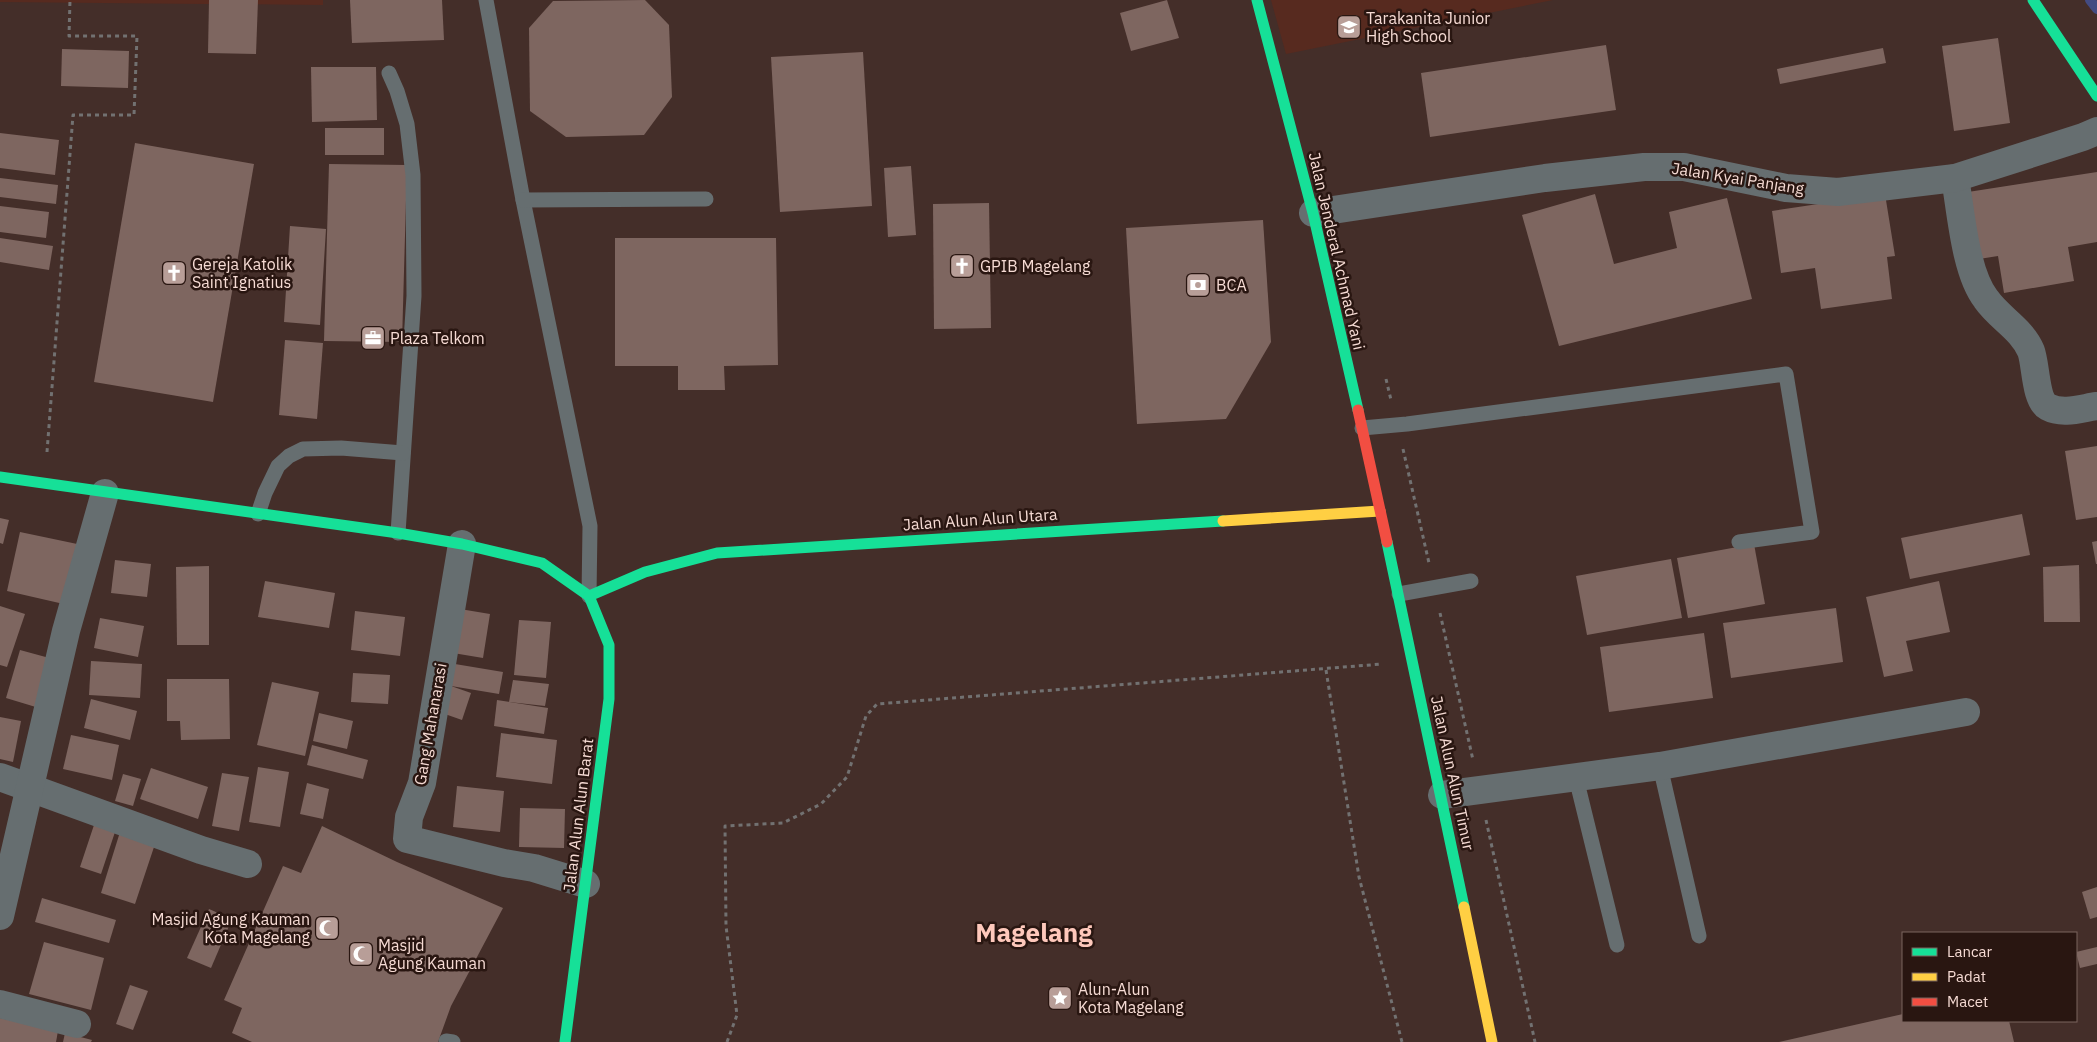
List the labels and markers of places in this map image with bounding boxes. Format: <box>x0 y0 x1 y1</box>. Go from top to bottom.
place label: Tarakanita Junior High School <box>1366 8 1490 46</box>
school or university icon: Tarakanita Junior High School <box>1336 14 1362 40</box>
church icon: GPIB Magelang <box>949 253 975 279</box>
place label: Gereja Katolik Saint Ignatius <box>192 254 293 292</box>
place label: GPIB Magelang <box>980 256 1091 276</box>
church icon: Gereja Katolik Saint Ignatius <box>161 260 187 286</box>
bank icon: BCA <box>1185 272 1211 298</box>
place label: BCA <box>1216 275 1247 295</box>
office icon: Plaza Telkom <box>360 325 386 351</box>
place label: Plaza Telkom <box>390 328 485 348</box>
place label: Masjid Agung Kauman Kota Magelang <box>151 909 311 947</box>
mosque icon: Masjid Agung Kauman Kota Magelang <box>314 915 340 941</box>
place label: Masjid Agung Kauman <box>378 935 486 973</box>
mosque icon: Masjid Agung Kauman <box>348 941 374 967</box>
place label: Alun-Alun Kota Magelang <box>1078 979 1184 1017</box>
place icon: Alun-Alun Kota Magelang <box>1047 985 1073 1011</box>

